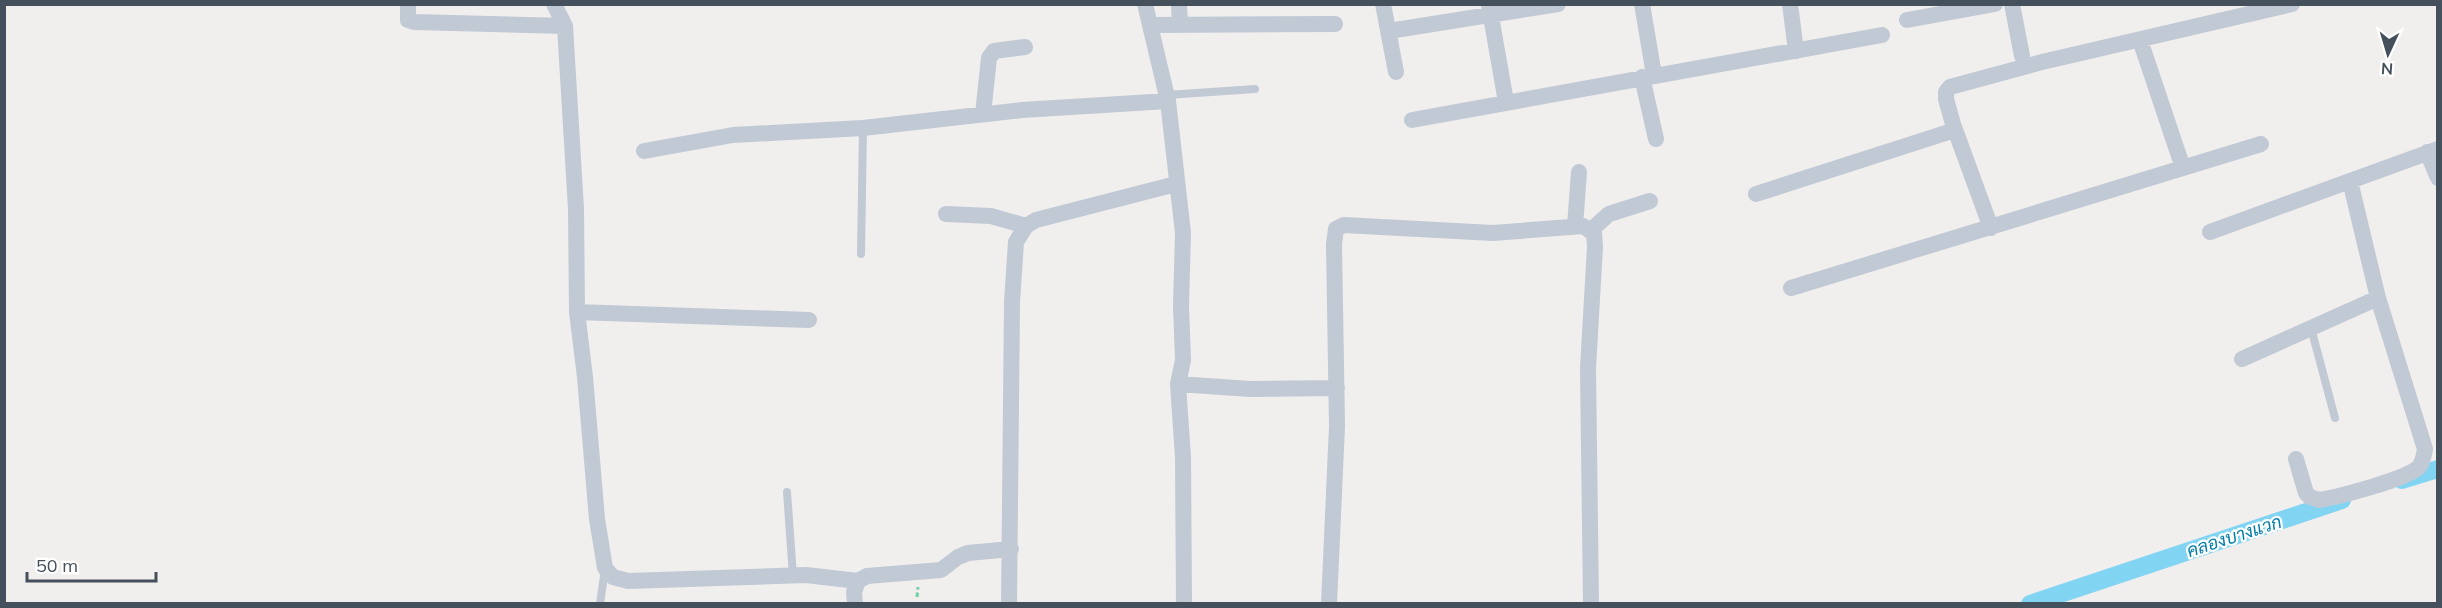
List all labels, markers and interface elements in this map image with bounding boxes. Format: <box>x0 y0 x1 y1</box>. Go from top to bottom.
north arrow <box>2358 24 2418 84</box>
text: N <box>2380 59 2394 79</box>
water label: คลองบางแวก <box>2184 510 2284 562</box>
scale bar <box>27 545 156 583</box>
text: 50 m <box>36 554 78 577</box>

